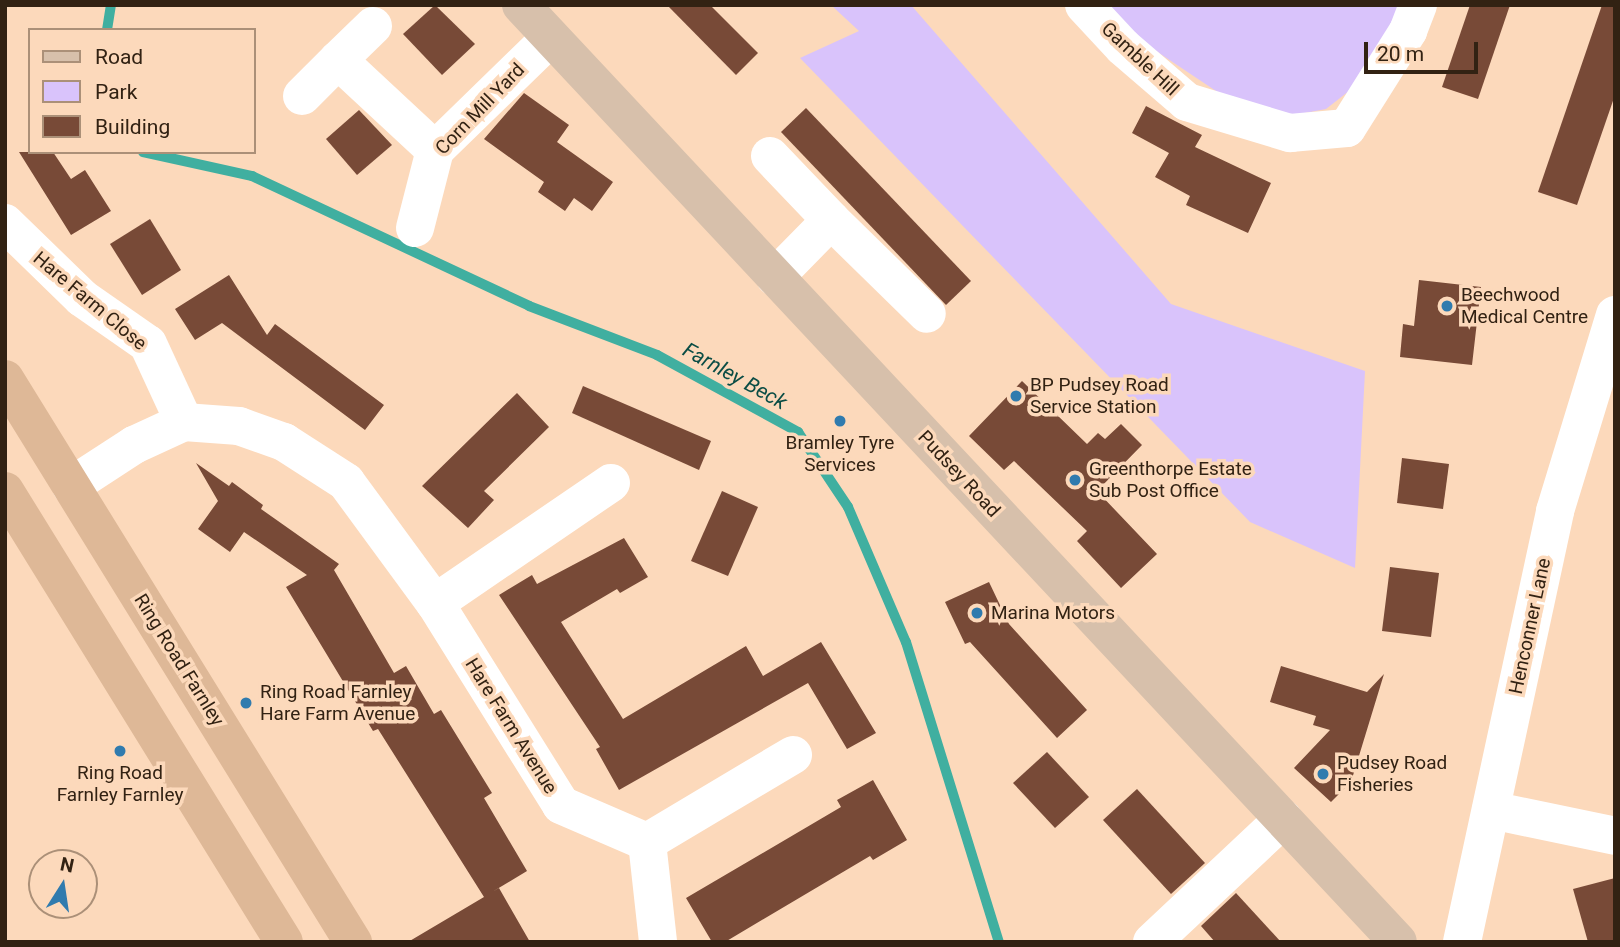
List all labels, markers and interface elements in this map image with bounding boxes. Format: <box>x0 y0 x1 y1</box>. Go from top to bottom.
street label: Gamble Hill <box>1097 17 1183 101</box>
legend <box>28 28 256 154</box>
scale bar <box>1368 28 1482 72</box>
text: 20 m <box>1377 42 1424 66</box>
text: Road <box>95 45 143 69</box>
street label: Corn Mill Yard <box>431 59 529 159</box>
text: Park <box>95 80 137 104</box>
text: Building <box>95 115 170 139</box>
street label: Hare Farm Close <box>29 247 151 355</box>
place label: Beechwood Medical Centre <box>1461 284 1588 328</box>
marker: Beechwood Medical Centre <box>1439 298 1455 314</box>
water label: Farnley Beck <box>679 337 791 415</box>
place label: BP Pudsey Road Service Station <box>1030 374 1169 418</box>
marker: BP Pudsey Road Service Station <box>1008 388 1024 404</box>
marker: Bramley Tyre Services <box>832 413 848 429</box>
street label: Pudsey Road <box>913 426 1005 522</box>
place label: Bramley Tyre Services <box>785 432 895 476</box>
place label: Greenthorpe Estate Sub Post Office <box>1089 458 1252 502</box>
marker: Greenthorpe Estate Sub Post Office <box>1067 472 1083 488</box>
street label: Henconner Lane <box>1504 556 1556 696</box>
street label: Ring Road Farnley <box>129 590 229 730</box>
place label: Marina Motors <box>991 602 1115 624</box>
marker: Marina Motors <box>969 605 985 621</box>
street label: Hare Farm Avenue <box>460 654 562 798</box>
place label: Ring Road Farnley Hare Farm Avenue <box>260 681 415 725</box>
marker: Ring Road Farnley Hare Farm Avenue <box>238 695 254 711</box>
marker: Ring Road Farnley Farnley <box>112 743 128 759</box>
place label: Pudsey Road Fisheries <box>1337 752 1447 796</box>
place label: Ring Road Farnley Farnley <box>57 762 183 806</box>
marker: Pudsey Road Fisheries <box>1315 766 1331 782</box>
north arrow <box>28 849 98 919</box>
text: N <box>58 852 76 878</box>

